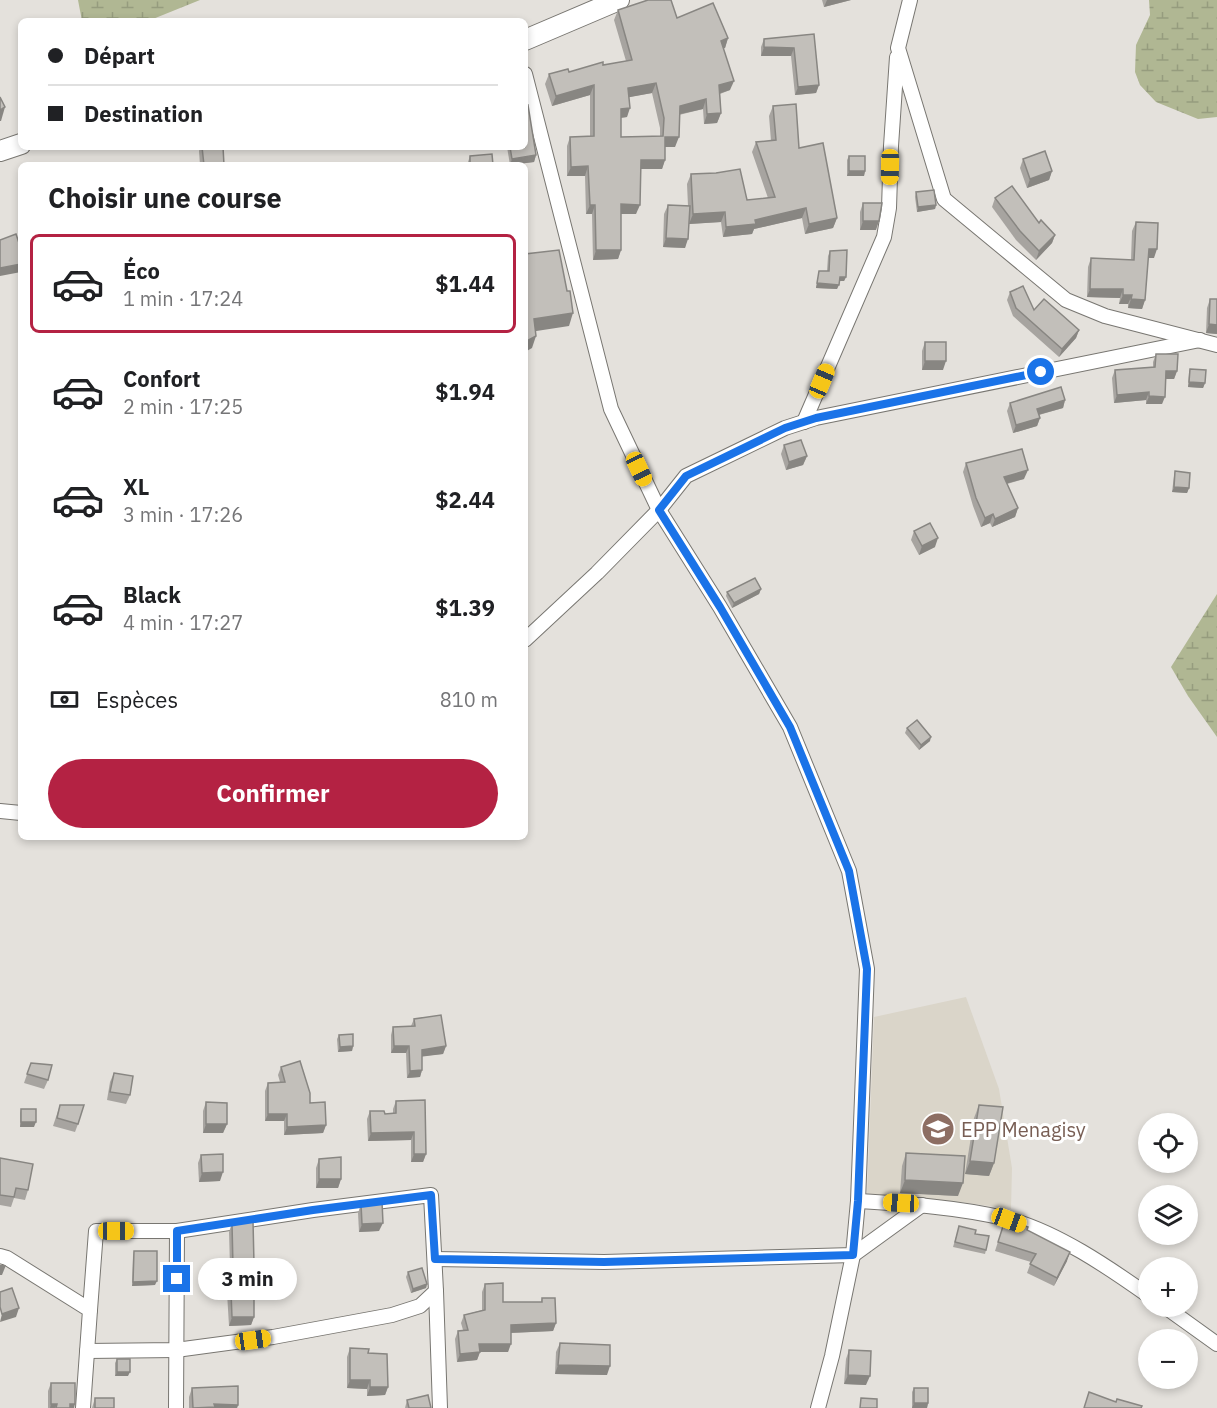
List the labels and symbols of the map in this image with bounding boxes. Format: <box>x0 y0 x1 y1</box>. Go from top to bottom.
car <box>881 149 899 185</box>
route start <box>1027 358 1054 385</box>
car <box>807 361 837 401</box>
car <box>623 449 655 489</box>
school or university icon: EPP Menagisy <box>920 1111 956 1147</box>
place label: EPP Menagisy <box>961 1116 1086 1143</box>
car <box>883 1193 919 1213</box>
car <box>989 1205 1029 1235</box>
car <box>98 1222 134 1240</box>
callout: 3 min <box>198 1258 297 1300</box>
route end <box>163 1265 190 1292</box>
car <box>234 1329 272 1351</box>

